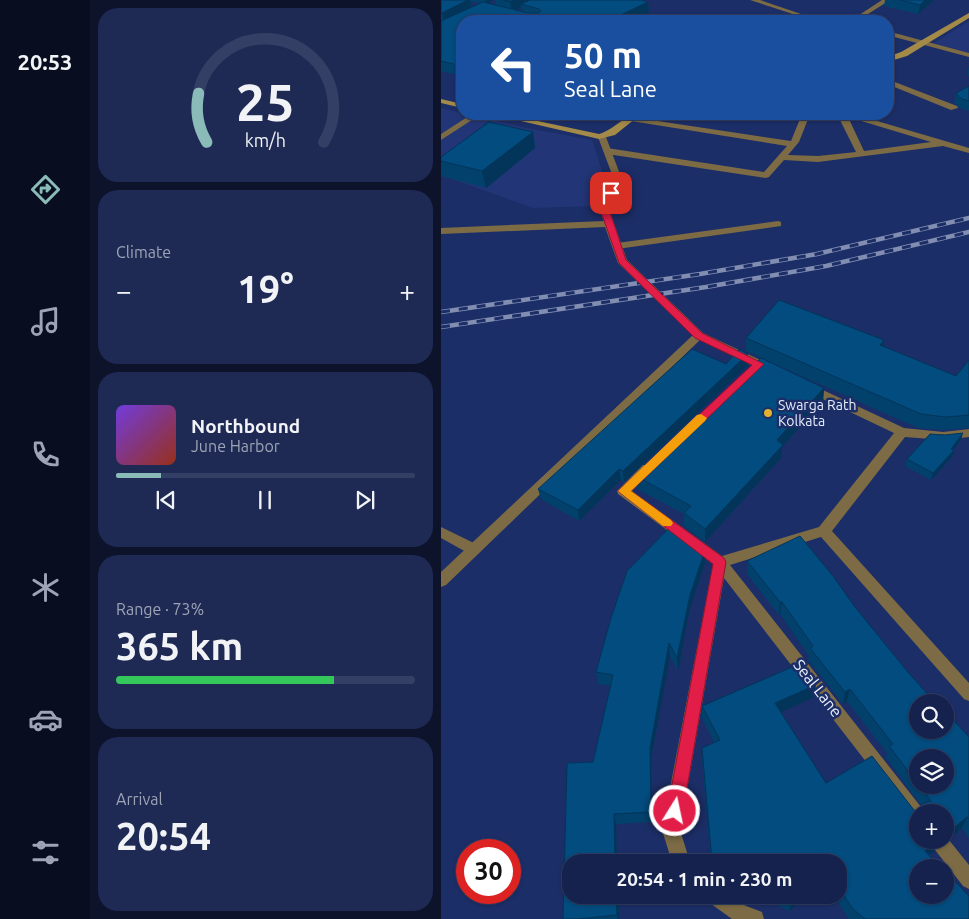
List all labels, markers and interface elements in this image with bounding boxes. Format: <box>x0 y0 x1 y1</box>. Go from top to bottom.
icon: left <box>481 35 546 100</box>
text: 50 m <box>564 35 642 75</box>
text: 20:53 <box>17 49 73 74</box>
text: 25 <box>236 73 295 131</box>
text: Seal Lane <box>564 76 657 101</box>
text: km/h <box>245 130 286 150</box>
icon: directions <box>28 172 63 207</box>
pin <box>590 172 632 214</box>
icon: arrive <box>597 179 625 207</box>
text: Climate <box>116 243 171 261</box>
text: 19° <box>237 268 294 310</box>
text: − <box>116 275 132 306</box>
text: + <box>399 275 415 306</box>
icon: music <box>28 304 63 339</box>
place label: Swarga Rath Kolkata <box>778 397 857 429</box>
marker: Swarga Rath Kolkata <box>762 407 774 419</box>
text: Northbound <box>191 415 300 437</box>
icon: phone <box>28 437 63 472</box>
text: June Harbor <box>191 437 280 455</box>
icon: previous <box>152 486 180 514</box>
icon: pause <box>251 486 279 514</box>
icon: next <box>351 486 379 514</box>
icon: climate <box>28 570 63 605</box>
text: Range · 73% <box>116 600 204 618</box>
text: 365 km <box>116 625 243 667</box>
street label: Seal Lane <box>790 656 846 720</box>
map controls <box>909 694 954 904</box>
button: search <box>909 694 954 739</box>
icon: car <box>28 702 63 737</box>
button: layers <box>909 749 954 794</box>
position arrow <box>648 784 700 836</box>
text: Arrival <box>116 790 163 808</box>
button: + <box>909 804 954 849</box>
text: 20:54 <box>116 815 211 857</box>
icon: filters <box>28 835 63 870</box>
speed limit sign: 30 <box>456 839 521 904</box>
button: − <box>909 859 954 904</box>
text: 20:54 · 1 min · 230 m <box>617 868 792 890</box>

